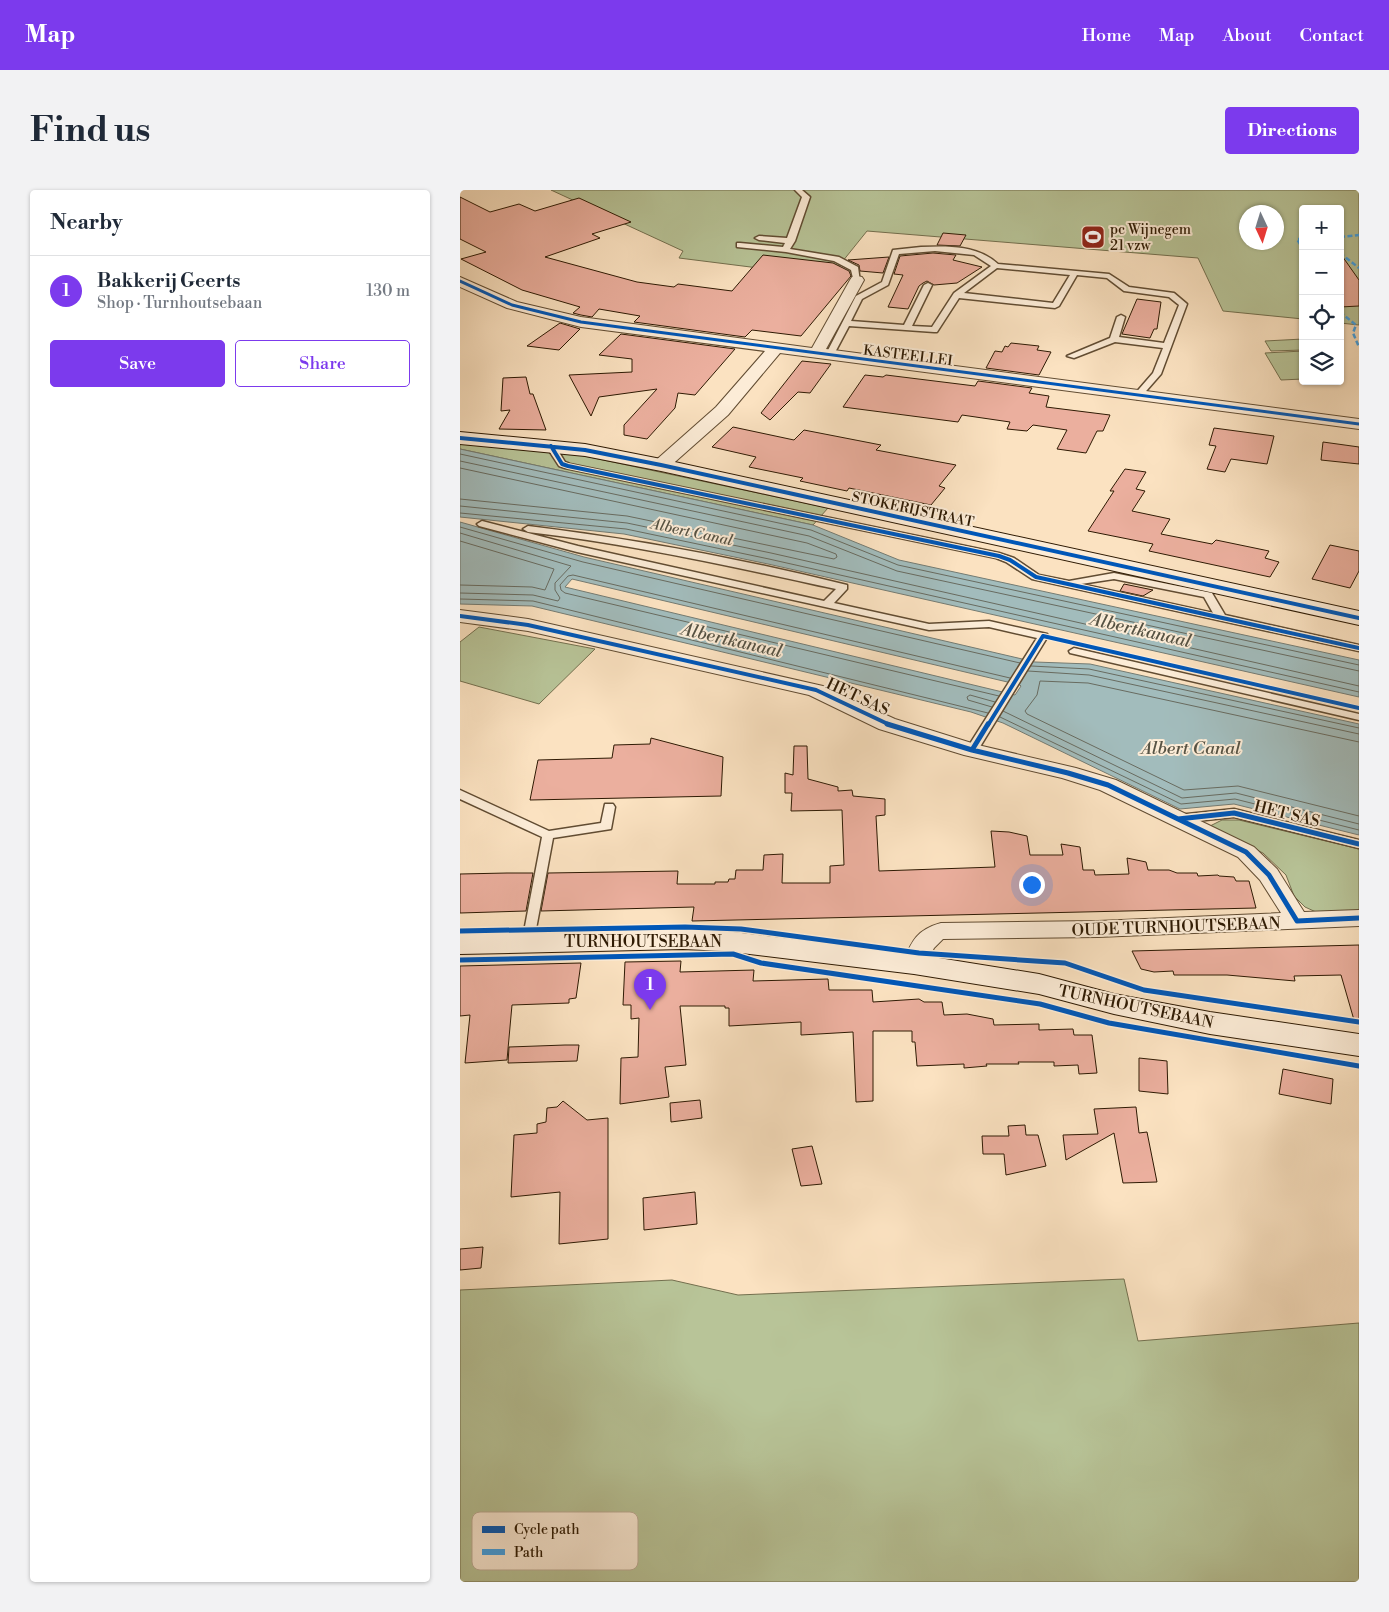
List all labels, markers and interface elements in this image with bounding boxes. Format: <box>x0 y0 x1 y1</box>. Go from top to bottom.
text: Map <box>25 20 75 50</box>
text: Home <box>1082 24 1131 47</box>
text: Map <box>1159 24 1195 47</box>
text: About <box>1223 24 1272 47</box>
text: Contact <box>1300 24 1364 47</box>
button: Directions <box>1225 107 1359 154</box>
text: Find us <box>30 109 150 152</box>
north arrow <box>1239 205 1284 250</box>
map controls <box>1299 205 1344 385</box>
button: + <box>1299 205 1344 250</box>
text: Nearby <box>50 210 123 236</box>
place label: pc Wijnegem 21 vzw <box>1110 221 1191 255</box>
sports icon: pc Wijnegem 21 vzw <box>1080 224 1106 250</box>
button: − <box>1299 250 1344 295</box>
text: Bakkerij Geerts <box>97 269 240 293</box>
text: 1 <box>62 281 70 301</box>
text: 130 m <box>366 281 410 301</box>
text: Shop · Turnhoutsebaan <box>97 293 262 313</box>
button: locate <box>1299 295 1344 340</box>
button: Save <box>50 340 225 387</box>
button: Share <box>235 340 410 387</box>
button: layers <box>1299 340 1344 385</box>
street label: KASTEELLEI <box>862 342 954 370</box>
street label: STOKERIJSTRAAT <box>850 488 976 532</box>
water label: Albert Canal <box>647 514 735 550</box>
water label: Albertkanaal <box>1086 607 1194 653</box>
water label: Albertkanaal <box>677 617 785 663</box>
street label: HET SAS <box>823 674 892 720</box>
water label: Albert Canal <box>1139 737 1241 760</box>
street label: HET SAS <box>1252 796 1322 832</box>
your location <box>1019 872 1045 898</box>
street label: OUDE TURNHOUTSEBAAN <box>1071 913 1281 941</box>
street label: TURNHOUTSEBAAN <box>564 932 722 952</box>
pin: 1 <box>634 969 666 1010</box>
street label: TURNHOUTSEBAAN <box>1056 981 1215 1033</box>
legend <box>472 1512 638 1570</box>
text: Cycle path <box>514 1521 580 1539</box>
text: Path <box>514 1544 544 1562</box>

